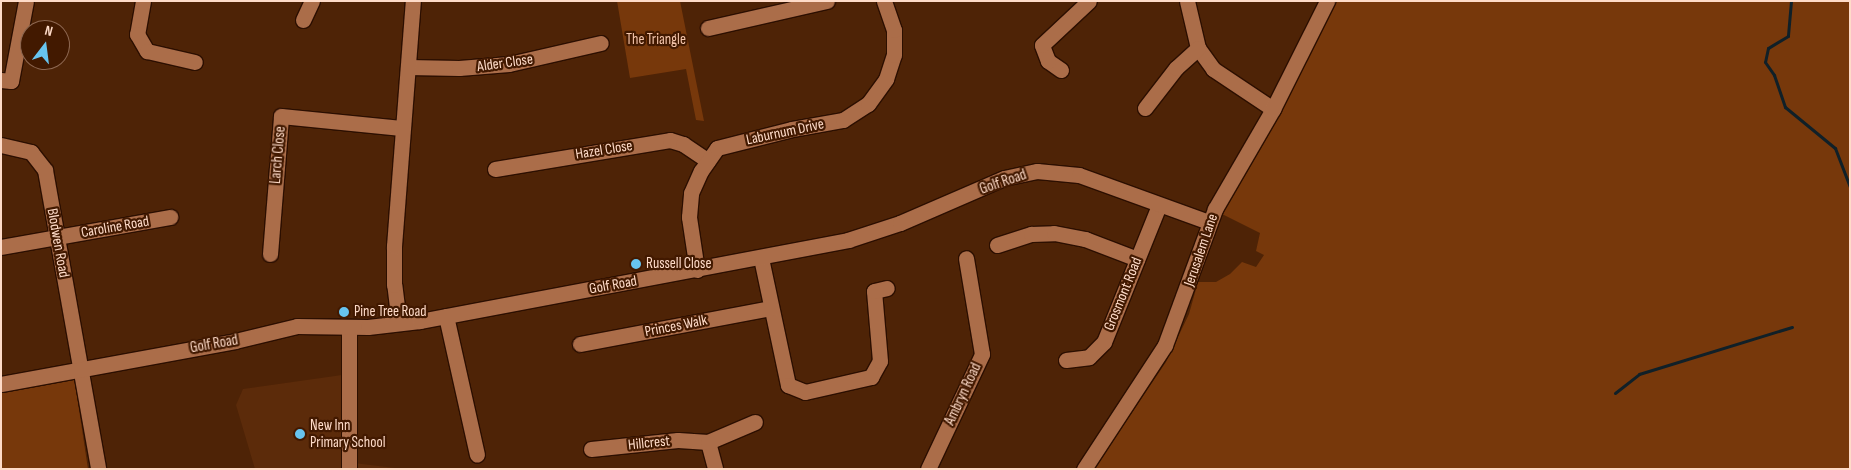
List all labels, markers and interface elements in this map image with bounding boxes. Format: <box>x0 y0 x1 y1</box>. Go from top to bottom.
north arrow <box>20 20 70 70</box>
text: N <box>43 22 55 40</box>
park label: The Triangle <box>626 31 686 49</box>
street label: Alder Close <box>476 50 534 76</box>
street label: Laburnum Drive <box>744 115 826 149</box>
street label: Larch Close <box>267 125 289 185</box>
street label: Hazel Close <box>574 137 634 163</box>
street label: Golf Road <box>977 166 1029 198</box>
street label: Blodwen Road <box>43 207 73 279</box>
street label: Jerusalem Lane <box>1180 211 1222 289</box>
street label: Caroline Road <box>80 212 150 242</box>
place label: Russell Close <box>646 255 712 273</box>
street label: Grosmont Road <box>1100 255 1146 333</box>
marker: Russell Close <box>630 258 642 270</box>
street label: Golf Road <box>588 272 638 298</box>
place label: Pine Tree Road <box>354 303 426 321</box>
marker: Pine Tree Road <box>338 306 350 318</box>
street label: Princes Walk <box>643 311 709 341</box>
street label: Golf Road <box>189 331 239 357</box>
street label: Ambryn Road <box>941 360 985 428</box>
place label: New Inn Primary School <box>310 416 386 451</box>
marker: New Inn Primary School <box>294 428 306 440</box>
street label: Hillcrest <box>627 432 671 454</box>

